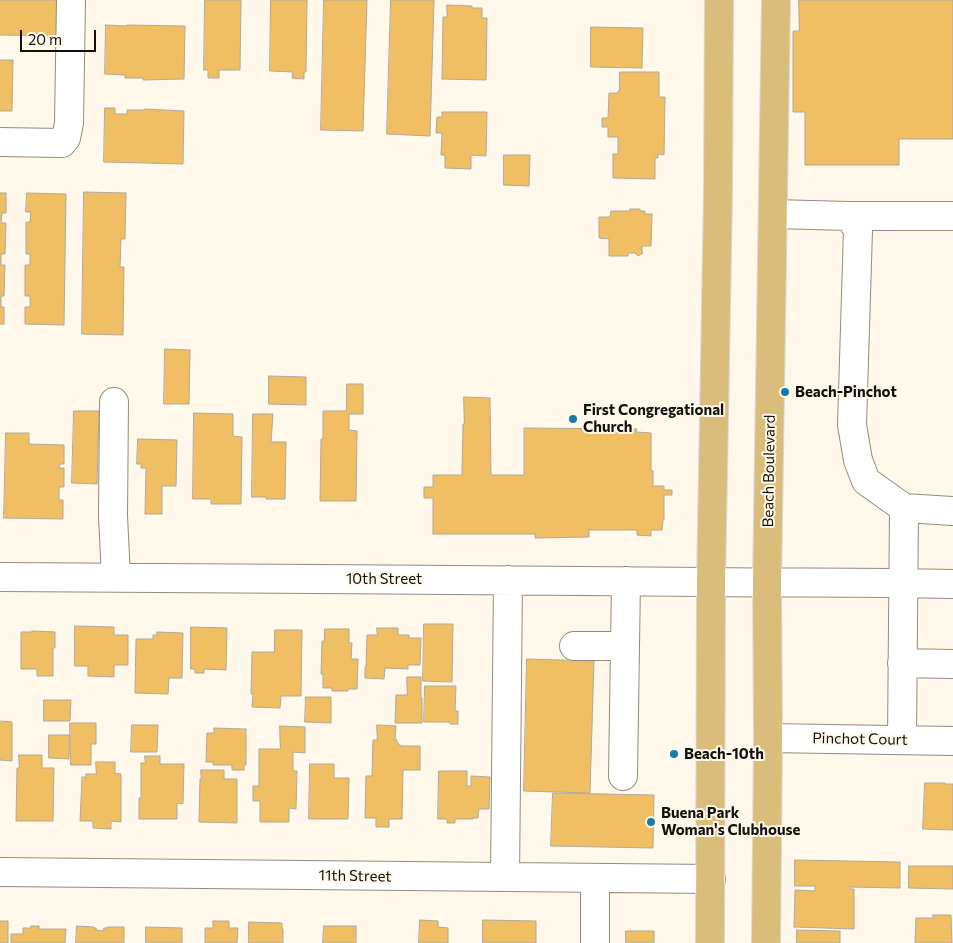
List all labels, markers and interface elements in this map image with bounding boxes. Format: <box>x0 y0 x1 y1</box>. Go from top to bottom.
scale bar <box>22 20 99 52</box>
text: 20 m <box>28 30 62 48</box>
place label: Beach-Pinchot <box>795 383 897 401</box>
marker: Beach-Pinchot <box>779 386 791 398</box>
place label: First Congregational Church <box>583 401 724 436</box>
marker: First Congregational Church <box>567 413 579 425</box>
street label: Beach Boulevard <box>759 415 779 527</box>
street label: 10th Street <box>346 570 422 588</box>
street label: Pinchot Court <box>812 729 908 749</box>
place label: Beach-10th <box>684 745 764 763</box>
marker: Beach-10th <box>668 748 680 760</box>
place label: Buena Park Woman's Clubhouse <box>661 804 800 839</box>
marker: Buena Park Woman's Clubhouse <box>645 816 657 828</box>
street label: 11th Street <box>318 866 392 886</box>

